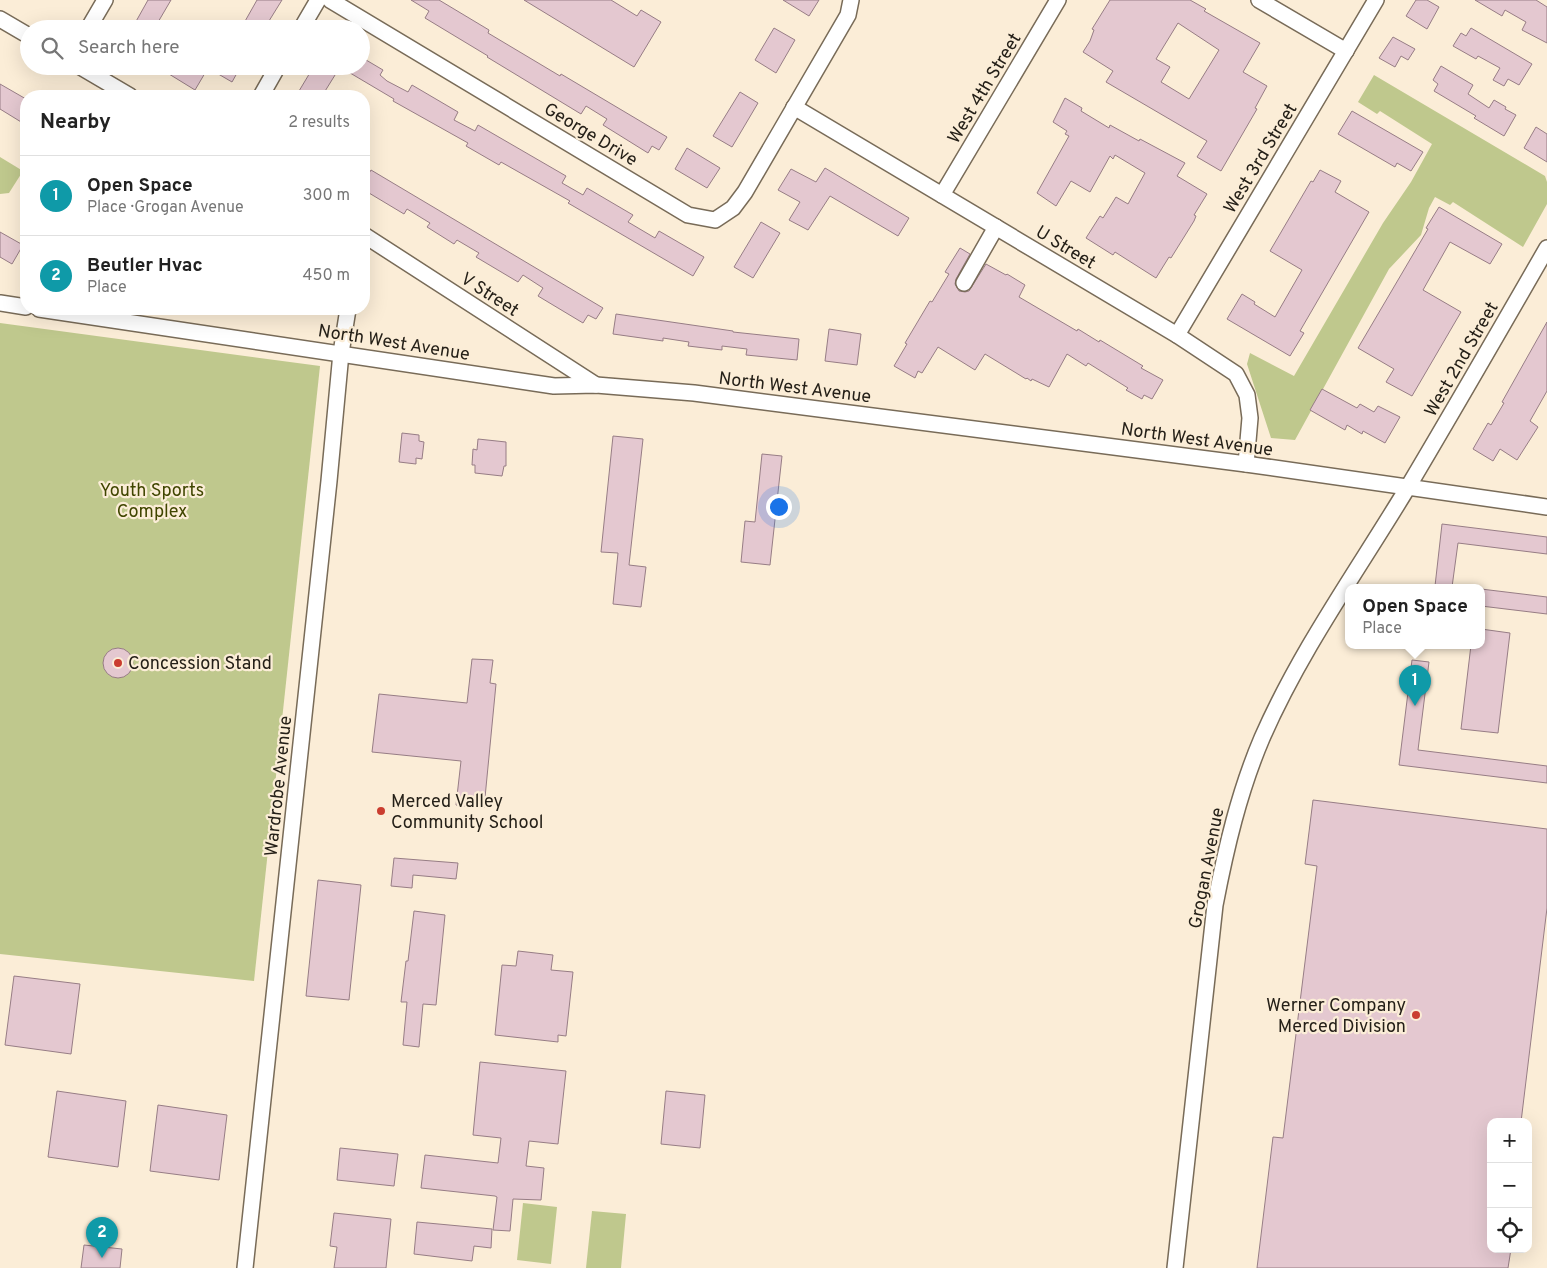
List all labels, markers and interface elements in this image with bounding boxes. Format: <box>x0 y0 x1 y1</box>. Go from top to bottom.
search box <box>20 20 370 75</box>
street label: West 4th Street <box>943 29 1027 148</box>
icon: search <box>38 34 66 62</box>
text: Search here <box>78 36 180 60</box>
street label: George Drive <box>539 98 641 172</box>
street label: West 3rd Street <box>1219 99 1303 218</box>
text: Nearby <box>40 109 111 136</box>
text: 2 results <box>288 113 350 133</box>
text: Open Space <box>87 174 193 198</box>
text: 1 <box>53 186 59 206</box>
text: 300 m <box>303 186 350 206</box>
text: Place · Grogan Avenue <box>87 198 244 218</box>
street label: U Street <box>1031 221 1100 275</box>
text: Beutler Hvac <box>87 254 203 278</box>
text: 2 <box>51 266 61 286</box>
text: 450 m <box>303 266 350 286</box>
street label: V Street <box>456 268 523 323</box>
text: Place <box>87 278 127 298</box>
street label: West 2nd Street <box>1420 298 1504 421</box>
street label: North West Avenue <box>316 320 471 367</box>
street label: North West Avenue <box>717 368 872 409</box>
street label: North West Avenue <box>1119 418 1274 463</box>
park label: Youth Sports Complex <box>100 480 204 524</box>
your location <box>766 494 792 520</box>
popup <box>1345 584 1485 649</box>
text: Open Space <box>1362 595 1468 619</box>
text: Place <box>1362 619 1402 639</box>
place label: Concession Stand <box>128 653 272 676</box>
marker: Concession Stand <box>112 657 124 669</box>
pin: 1 <box>1399 665 1431 706</box>
street label: Wardrobe Avenue <box>261 715 298 858</box>
place label: Merced Valley Community School <box>391 791 544 835</box>
marker: Merced Valley Community School <box>375 805 387 817</box>
street label: Grogan Avenue <box>1184 806 1231 931</box>
place label: Werner Company Merced Division <box>1266 995 1406 1039</box>
marker: Werner Company Merced Division <box>1410 1009 1422 1021</box>
map controls <box>1487 1118 1532 1253</box>
button: + <box>1487 1118 1532 1163</box>
button: − <box>1487 1163 1532 1208</box>
button: locate <box>1487 1208 1532 1253</box>
pin: 2 <box>86 1217 118 1258</box>

